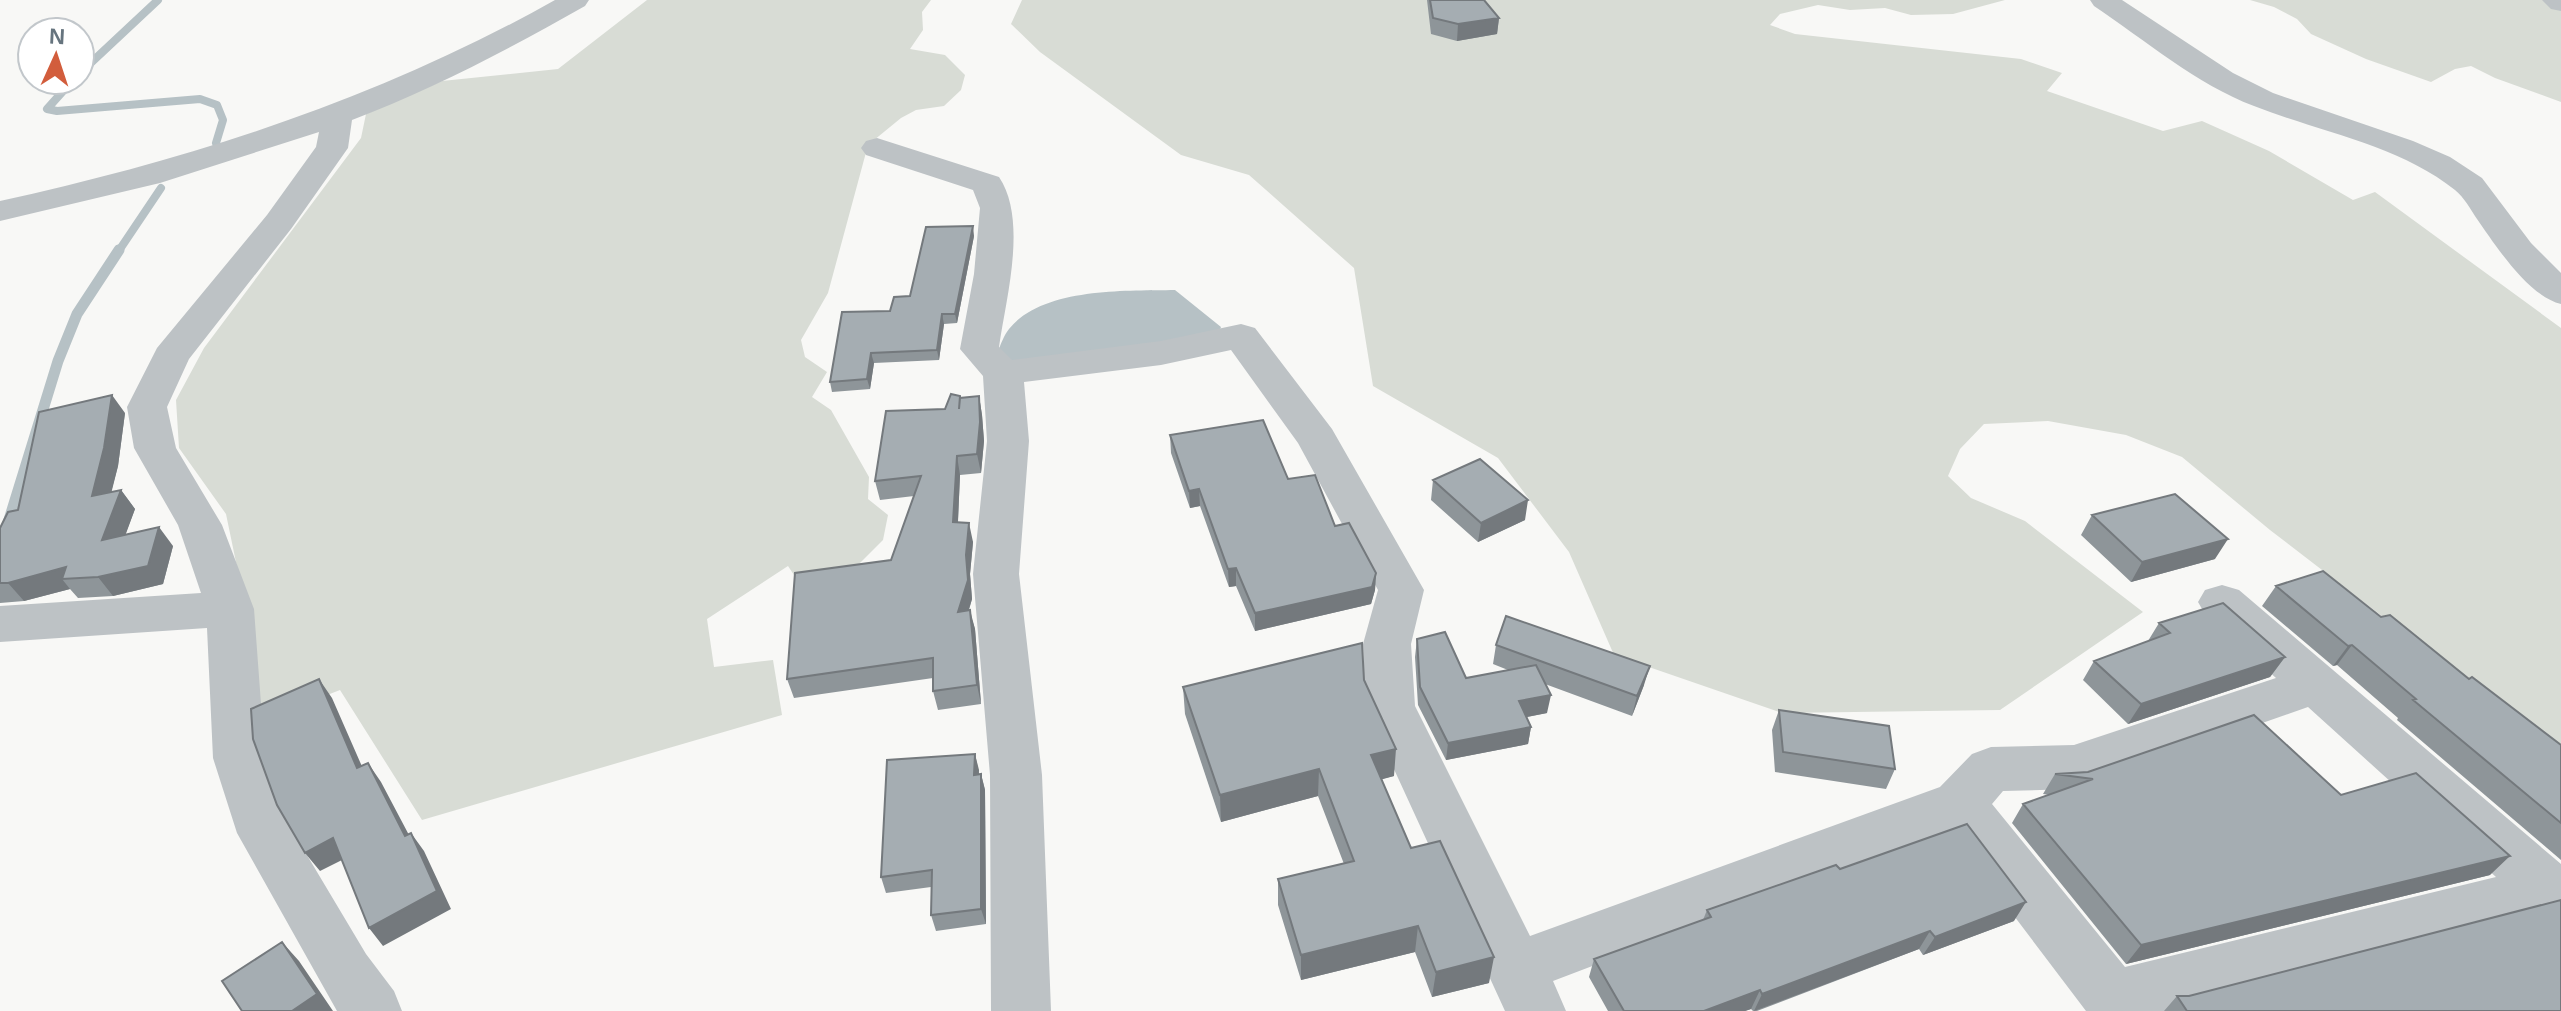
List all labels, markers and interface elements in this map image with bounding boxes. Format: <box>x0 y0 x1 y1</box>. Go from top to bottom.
north arrow <box>16 16 96 96</box>
text: N <box>48 24 66 49</box>

